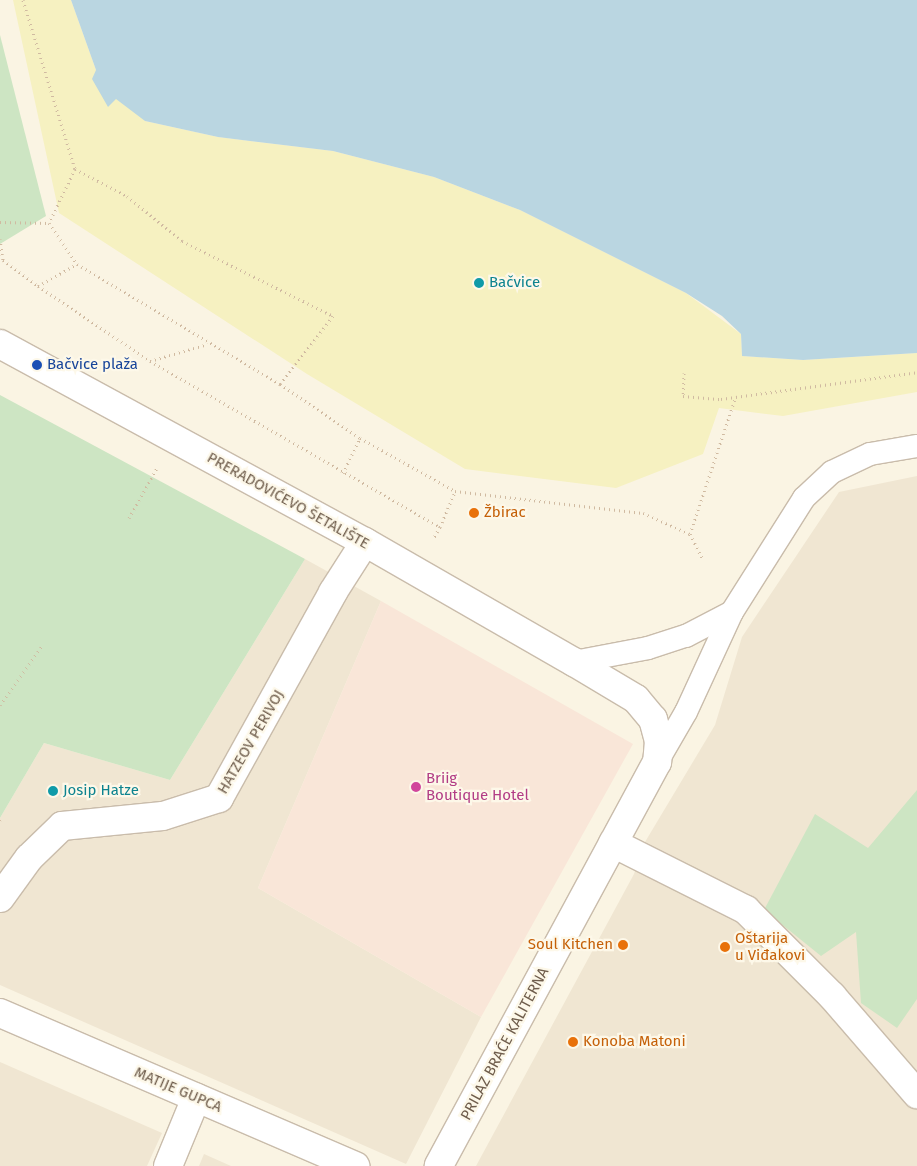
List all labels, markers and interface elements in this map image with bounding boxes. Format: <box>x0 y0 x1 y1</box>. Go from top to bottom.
place label: Bačvice <box>489 274 540 292</box>
marker: Bačvice <box>473 277 485 289</box>
place label: Bačvice plaža <box>47 356 138 374</box>
marker: Bačvice plaža <box>31 359 43 371</box>
street label: PRERADOVIĆEVO ŠETALIŠTE <box>204 449 372 553</box>
place label: Žbirac <box>484 504 526 522</box>
marker: Žbirac <box>468 507 480 519</box>
street label: HATZEOV PERIVOJ <box>214 687 288 797</box>
place label: Briig Boutique Hotel <box>426 769 529 804</box>
marker: Briig Boutique Hotel <box>410 781 422 793</box>
place label: Josip Hatze <box>63 782 139 800</box>
marker: Josip Hatze <box>47 785 59 797</box>
place label: Oštarija u Viđakovi <box>735 929 805 964</box>
place label: Soul Kitchen <box>528 936 613 954</box>
marker: Soul Kitchen <box>617 939 629 951</box>
marker: Oštarija u Viđakovi <box>719 941 731 953</box>
street label: PRILAZ BRAĆE KALITERNA <box>457 965 553 1123</box>
place label: Konoba Matoni <box>583 1033 686 1051</box>
marker: Konoba Matoni <box>567 1036 579 1048</box>
street label: MATIJE GUPCA <box>132 1063 224 1117</box>

